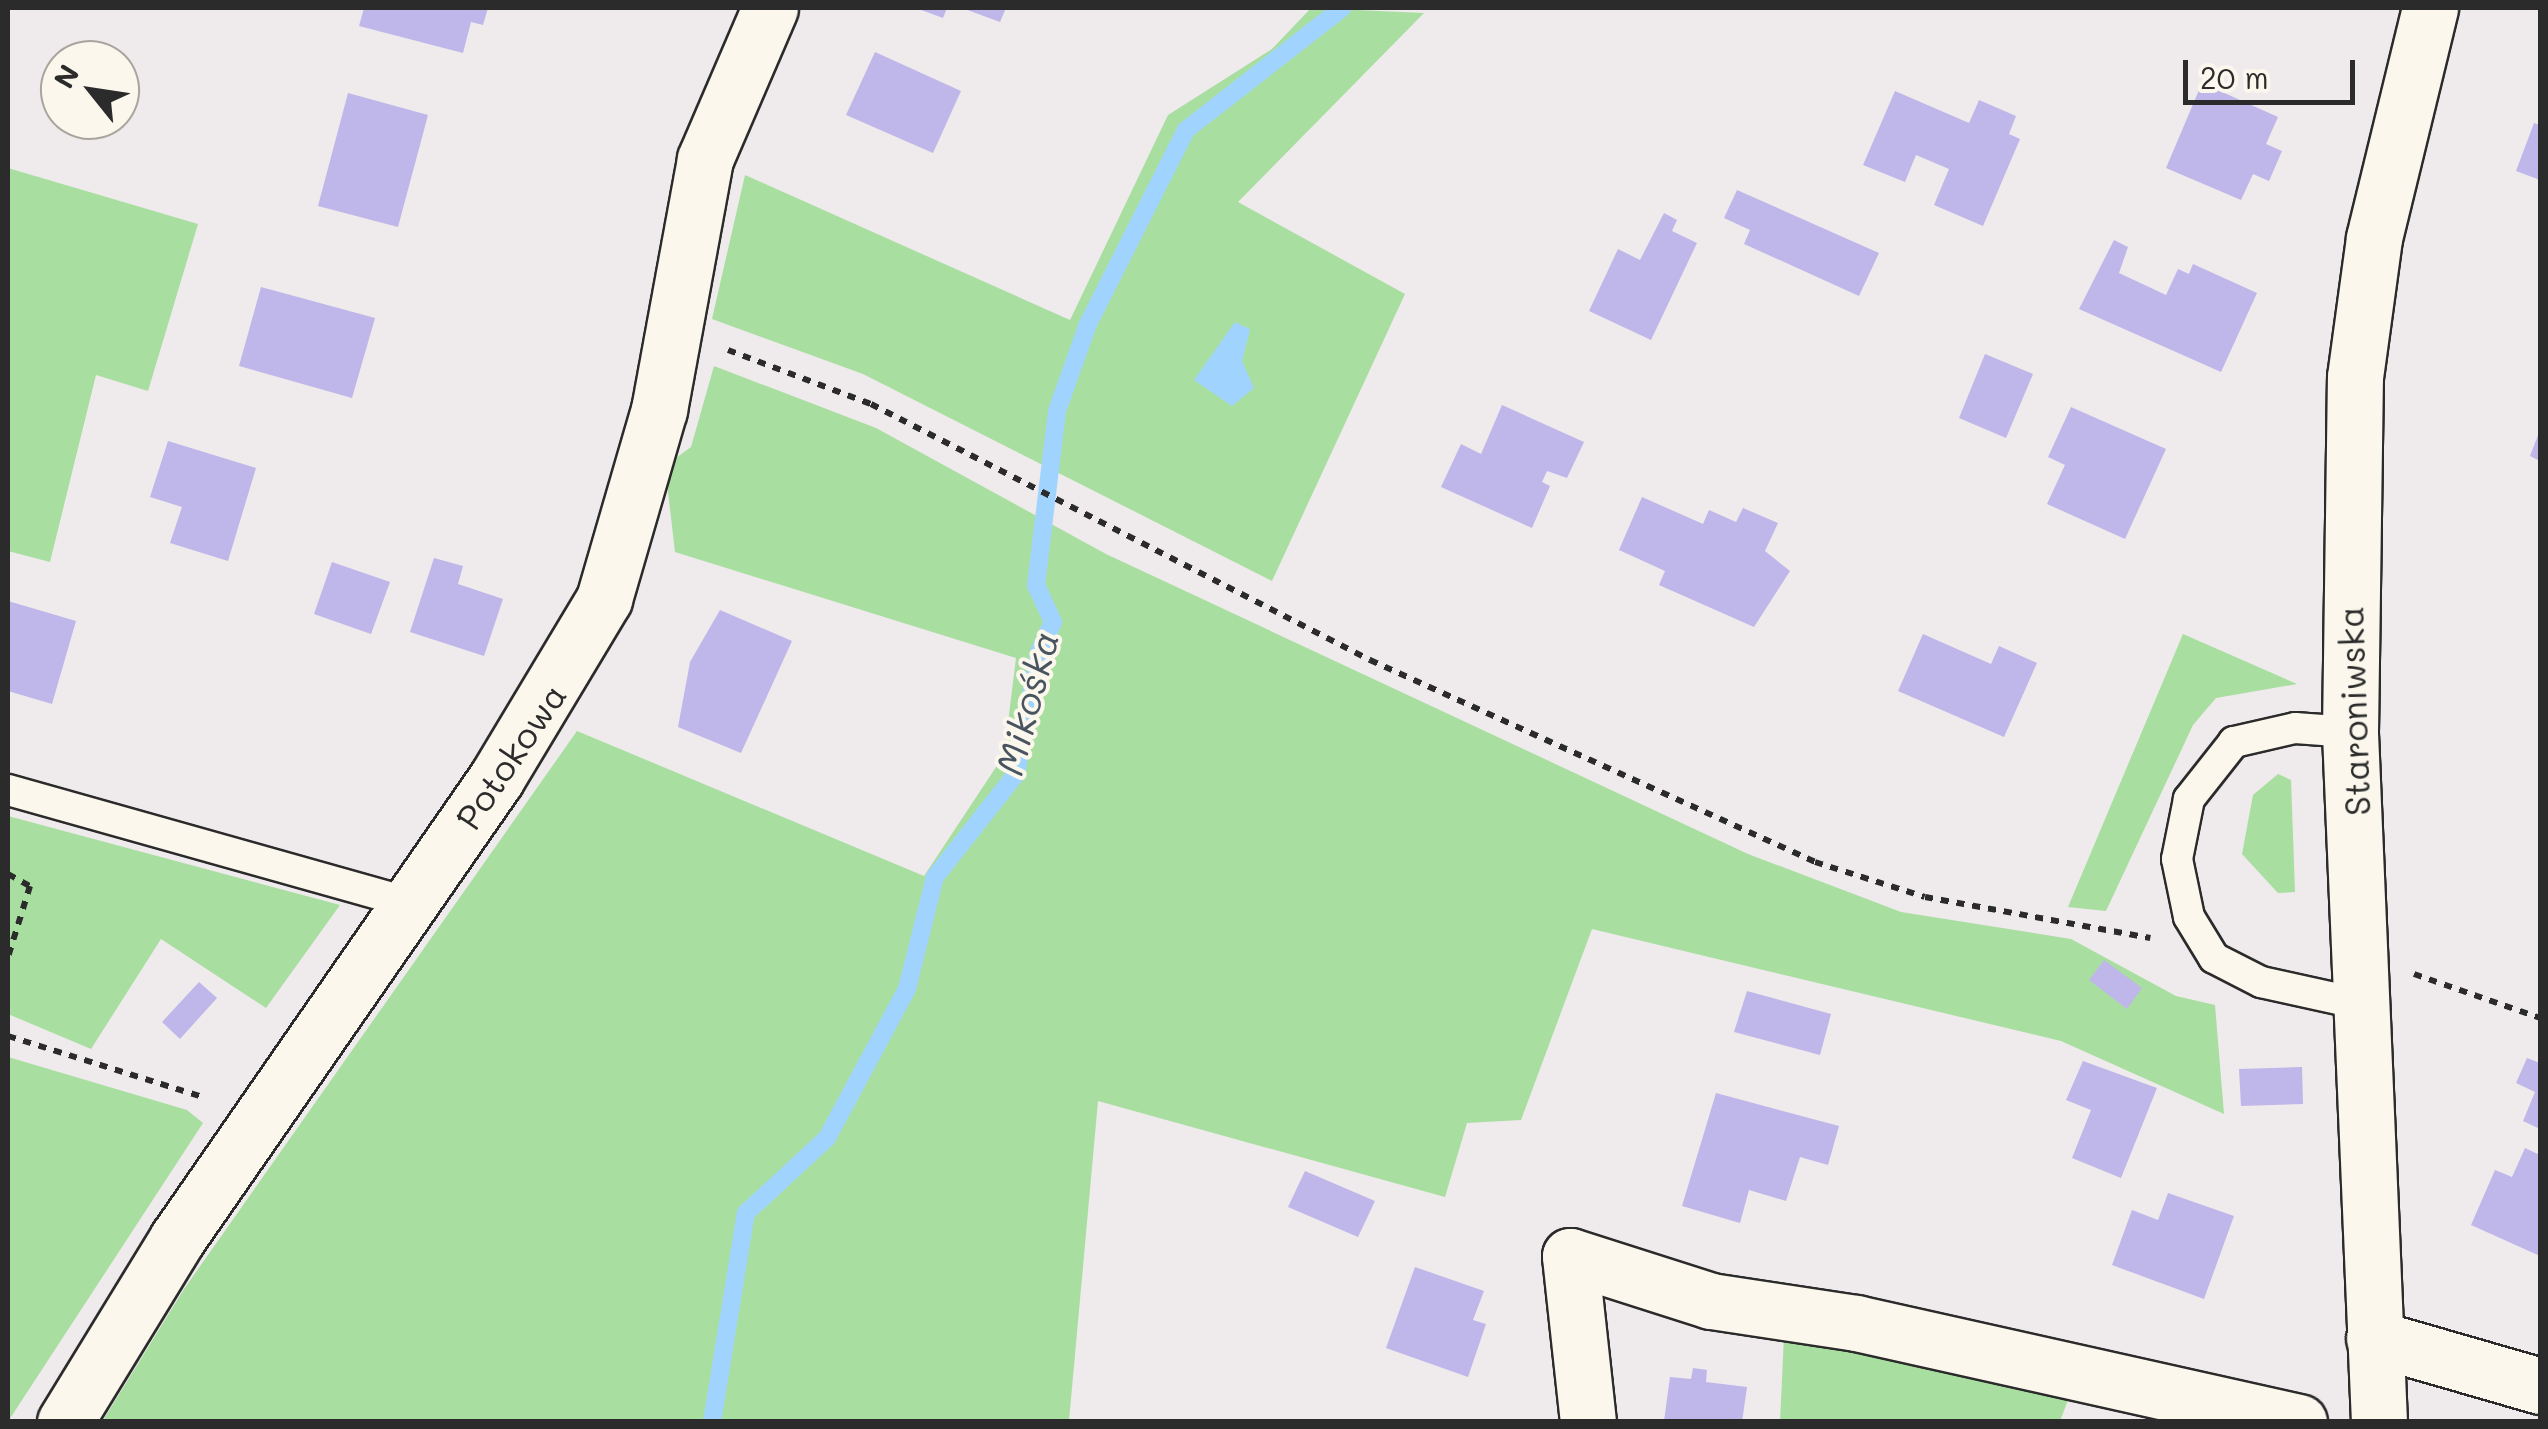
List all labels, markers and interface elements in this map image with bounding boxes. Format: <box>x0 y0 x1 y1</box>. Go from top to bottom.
north arrow <box>40 40 140 140</box>
scale bar <box>2188 40 2360 102</box>
text: 20 m <box>2200 57 2269 97</box>
text: N <box>45 58 87 94</box>
street label: Staroniwska <box>2328 605 2378 817</box>
water label: Mikośka <box>986 626 1068 780</box>
street label: Potokowa <box>446 675 574 837</box>

